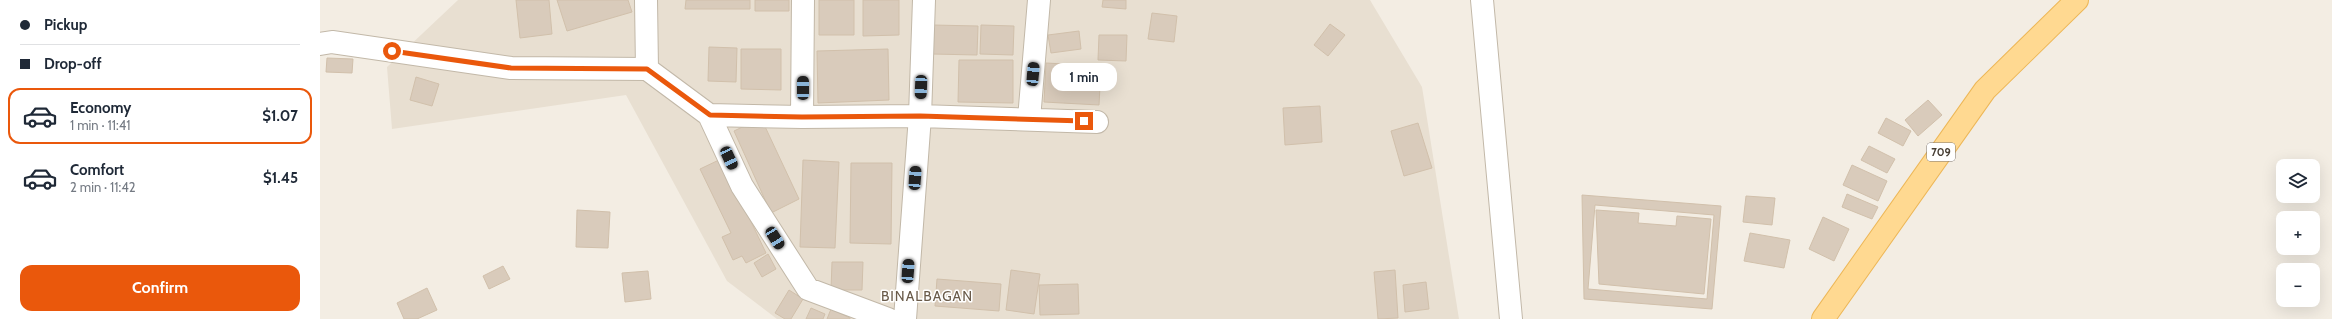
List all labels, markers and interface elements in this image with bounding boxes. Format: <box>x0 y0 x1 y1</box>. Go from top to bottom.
text: Pickup <box>44 16 87 34</box>
route start <box>383 42 401 60</box>
text: Drop-off <box>44 55 102 73</box>
car <box>1026 62 1040 86</box>
callout: 1 min <box>1051 63 1117 91</box>
text: 1 min <box>1069 69 1099 85</box>
car <box>915 75 927 99</box>
car <box>797 76 809 100</box>
icon: car <box>22 98 58 134</box>
text: Economy <box>70 99 131 117</box>
text: $1.07 <box>262 107 298 125</box>
route end <box>1075 112 1093 130</box>
text: 1 min · 11:41 <box>70 117 130 133</box>
road number: 709 <box>1927 143 1955 161</box>
car <box>718 145 740 171</box>
map controls <box>2276 159 2320 307</box>
button: layers <box>2276 159 2320 203</box>
icon: car <box>22 160 58 196</box>
text: Comfort <box>70 161 124 179</box>
car <box>908 166 922 190</box>
text: $1.45 <box>263 169 298 187</box>
text: 2 min · 11:42 <box>70 179 136 195</box>
button: + <box>2276 211 2320 255</box>
car <box>764 225 786 251</box>
car <box>901 259 915 283</box>
button: − <box>2276 263 2320 307</box>
button: Confirm <box>20 265 300 311</box>
district label: BINALBAGAN <box>881 287 973 305</box>

